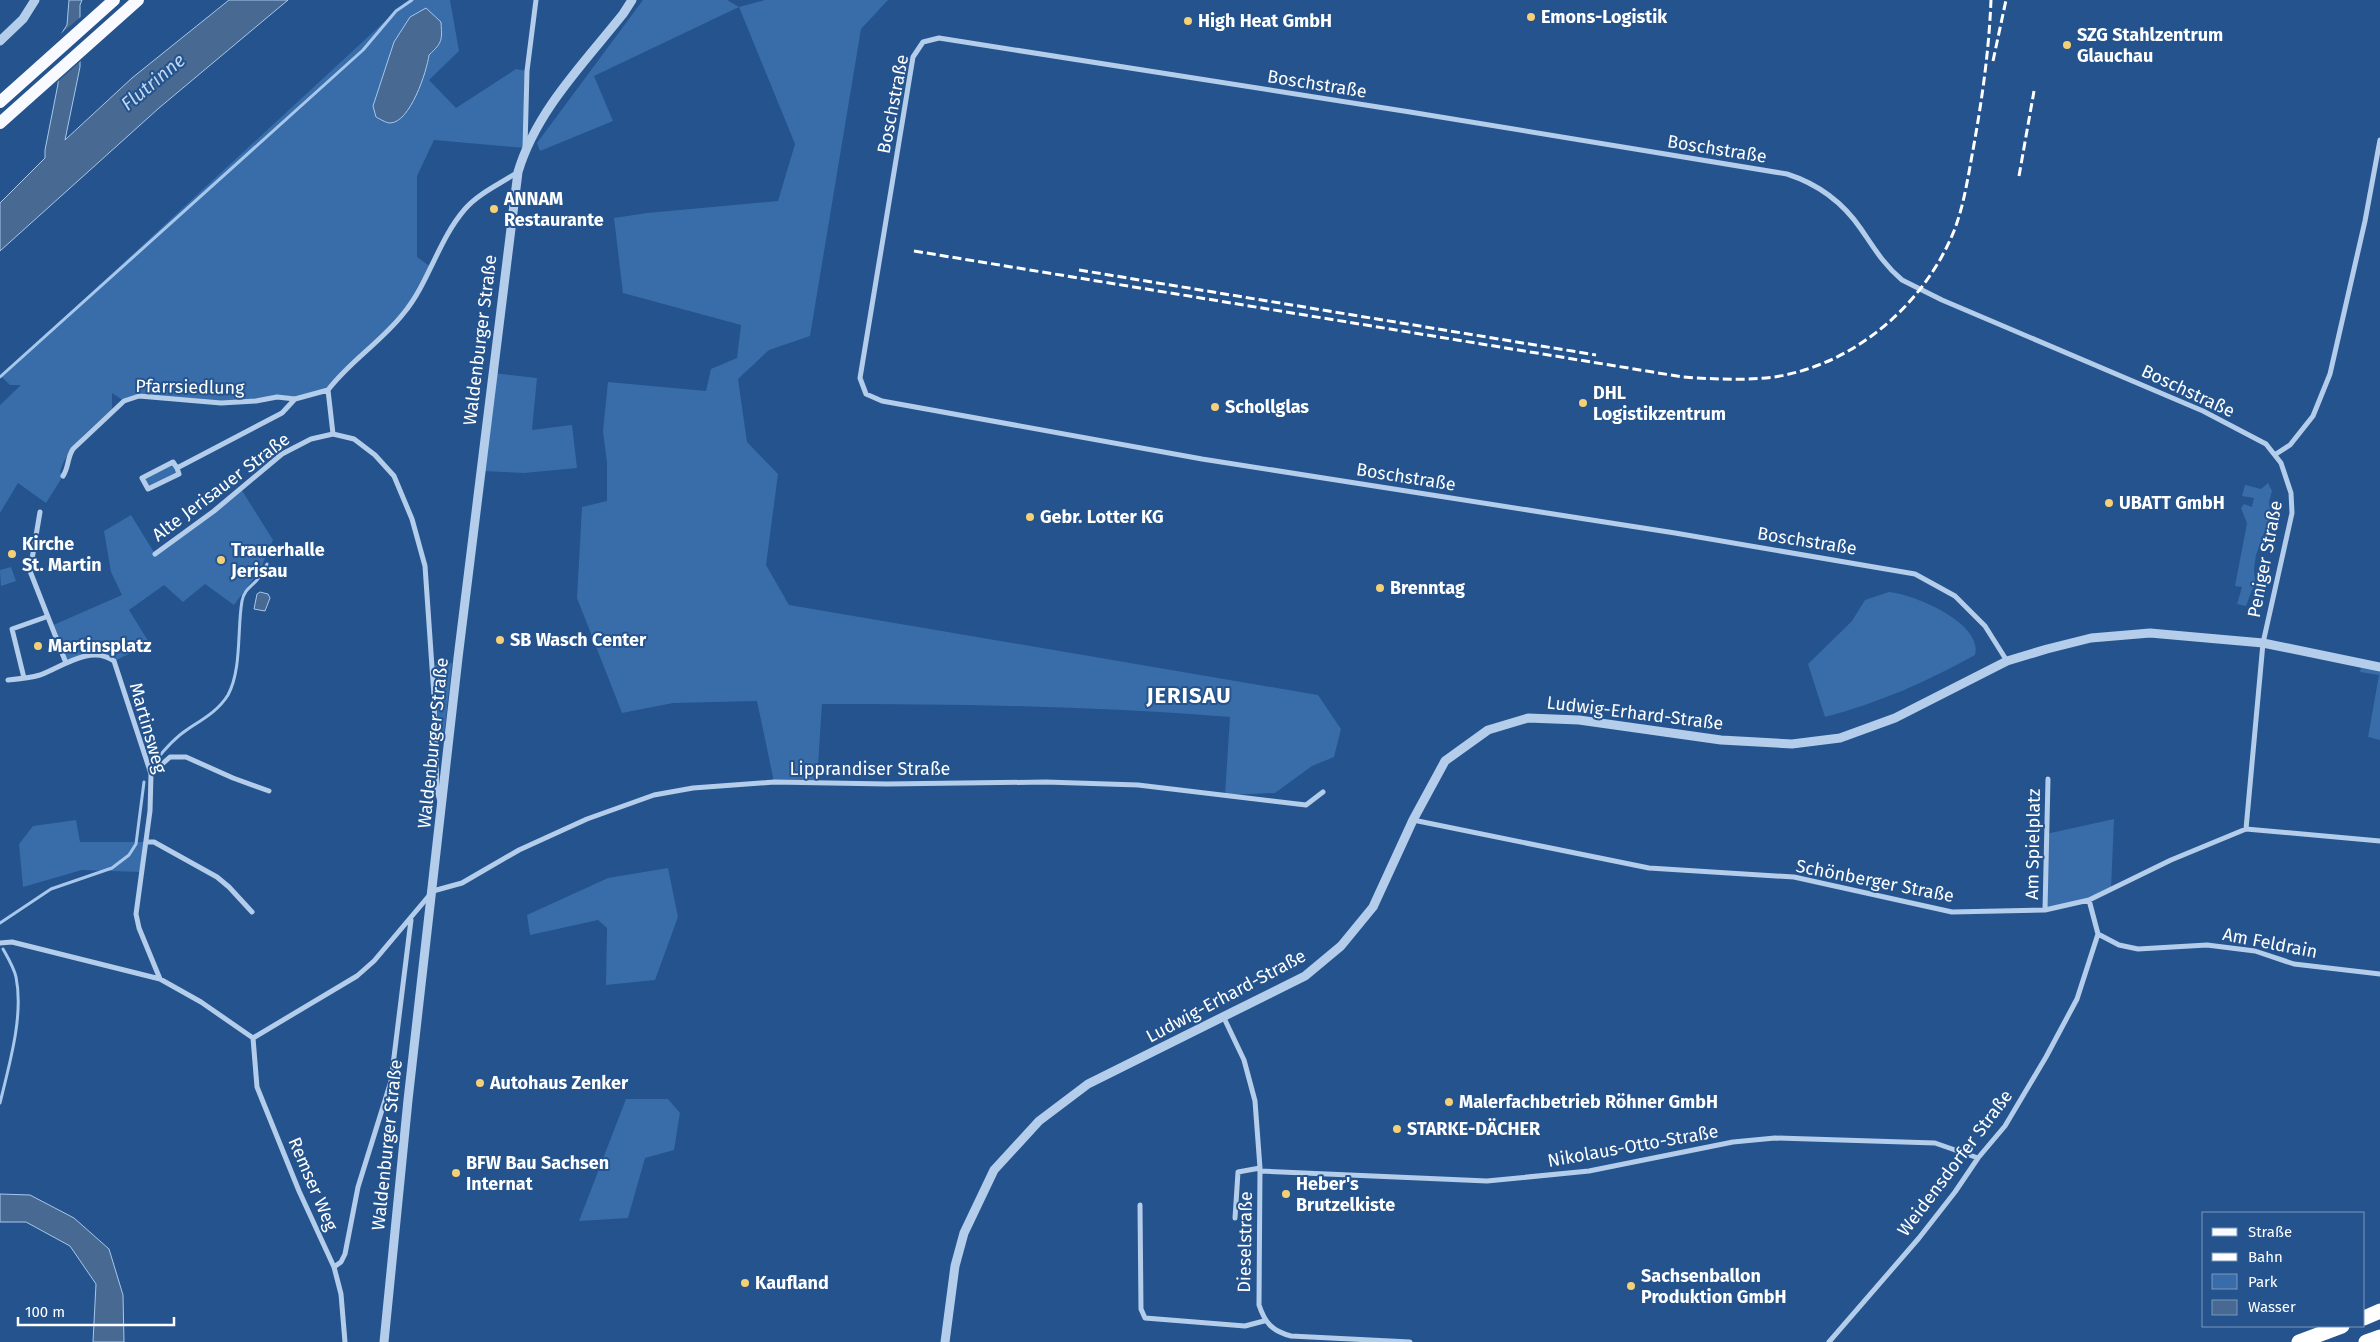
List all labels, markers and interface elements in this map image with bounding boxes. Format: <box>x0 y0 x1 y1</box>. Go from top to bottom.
place label: Emons-Logistik <box>1541 6 1668 28</box>
place label: High Heat GmbH <box>1198 10 1332 32</box>
marker: Emons-Logistik <box>1525 11 1537 23</box>
marker: High Heat GmbH <box>1182 15 1194 27</box>
place label: SZG Stahlzentrum Glauchau <box>2077 24 2223 67</box>
marker: SZG Stahlzentrum Glauchau <box>2061 39 2073 51</box>
water label: Flutrinne <box>116 48 190 115</box>
street label: Boschstraße <box>873 53 913 155</box>
street label: Boschstraße <box>1266 65 1368 103</box>
street label: Boschstraße <box>1666 130 1768 168</box>
place label: ANNAM Restaurante <box>503 188 604 231</box>
marker: ANNAM Restaurante <box>488 203 500 215</box>
street label: Waldenburger Straße <box>459 254 501 426</box>
street label: Boschstraße <box>2138 360 2238 422</box>
street label: Pfarrsiedlung <box>135 375 245 399</box>
place label: DHL Logistikzentrum <box>1593 382 1726 425</box>
place label: Schollglas <box>1225 396 1309 418</box>
marker: DHL Logistikzentrum <box>1577 397 1589 409</box>
marker: Schollglas <box>1209 401 1221 413</box>
street label: Alte Jerisauer Straße <box>148 428 294 546</box>
street label: Boschstraße <box>1355 458 1457 496</box>
place label: UBATT GmbH <box>2119 492 2225 514</box>
marker: UBATT GmbH <box>2103 497 2115 509</box>
street label: Peniger Straße <box>2243 499 2287 619</box>
place label: Gebr. Lotter KG <box>1040 506 1164 528</box>
marker: Gebr. Lotter KG <box>1024 511 1036 523</box>
street label: Boschstraße <box>1756 522 1858 560</box>
place label: Kirche St. Martin <box>22 533 102 576</box>
place label: Trauerhalle Jerisau <box>230 539 325 582</box>
marker: Kirche St. Martin <box>6 548 18 560</box>
marker: Trauerhalle Jerisau <box>215 554 227 566</box>
place label: Brenntag <box>1390 577 1465 599</box>
marker: Brenntag <box>1374 582 1386 594</box>
place label: SB Wasch Center <box>510 629 647 651</box>
marker: SB Wasch Center <box>494 634 506 646</box>
place label: Martinsplatz <box>48 635 151 657</box>
marker: Martinsplatz <box>32 640 44 652</box>
street label: Waldenburger Straße <box>413 657 453 829</box>
street label: Martinsweg <box>125 680 172 776</box>
district label: JERISAU <box>1145 682 1232 709</box>
street label: Ludwig-Erhard-Straße <box>1545 691 1725 735</box>
street label: Lipprandiser Straße <box>790 758 950 780</box>
street label: Am Spielplatz <box>2021 788 2045 900</box>
street label: Schönberger Straße <box>1794 855 1956 907</box>
street label: Am Feldrain <box>2221 923 2319 963</box>
street label: Ludwig-Erhard-Straße <box>1142 945 1310 1047</box>
street label: Waldenburger Straße <box>367 1059 407 1231</box>
place label: Autohaus Zenker <box>489 1072 629 1094</box>
marker: Autohaus Zenker <box>474 1077 486 1089</box>
street label: Weidensdorfer Straße <box>1893 1085 2017 1241</box>
place label: Malerfachbetrieb Röhner GmbH <box>1459 1091 1718 1113</box>
marker: Malerfachbetrieb Röhner GmbH <box>1443 1096 1455 1108</box>
place label: STARKE-DÄCHER <box>1407 1118 1541 1140</box>
street label: Nikolaus-Otto-Straße <box>1546 1120 1720 1172</box>
marker: STARKE-DÄCHER <box>1391 1123 1403 1135</box>
street label: Remser Weg <box>283 1134 343 1235</box>
place label: BFW Bau Sachsen Internat <box>466 1152 609 1195</box>
marker: BFW Bau Sachsen Internat <box>450 1167 462 1179</box>
place label: Heber's Brutzelkiste <box>1296 1173 1395 1216</box>
marker: Heber's Brutzelkiste <box>1280 1188 1292 1200</box>
street label: Dieselstraße <box>1233 1191 1257 1293</box>
legend <box>2202 1212 2365 1327</box>
text: Straße <box>2248 1223 2292 1241</box>
text: Bahn <box>2248 1248 2283 1266</box>
place label: Sachsenballon Produktion GmbH <box>1641 1265 1786 1308</box>
place label: Kaufland <box>755 1272 829 1294</box>
text: Park <box>2248 1273 2278 1291</box>
marker: Kaufland <box>739 1277 751 1289</box>
marker: Sachsenballon Produktion GmbH <box>1625 1280 1637 1292</box>
scale bar <box>18 1294 174 1326</box>
text: Wasser <box>2248 1298 2296 1316</box>
text: 100 m <box>25 1303 65 1321</box>

